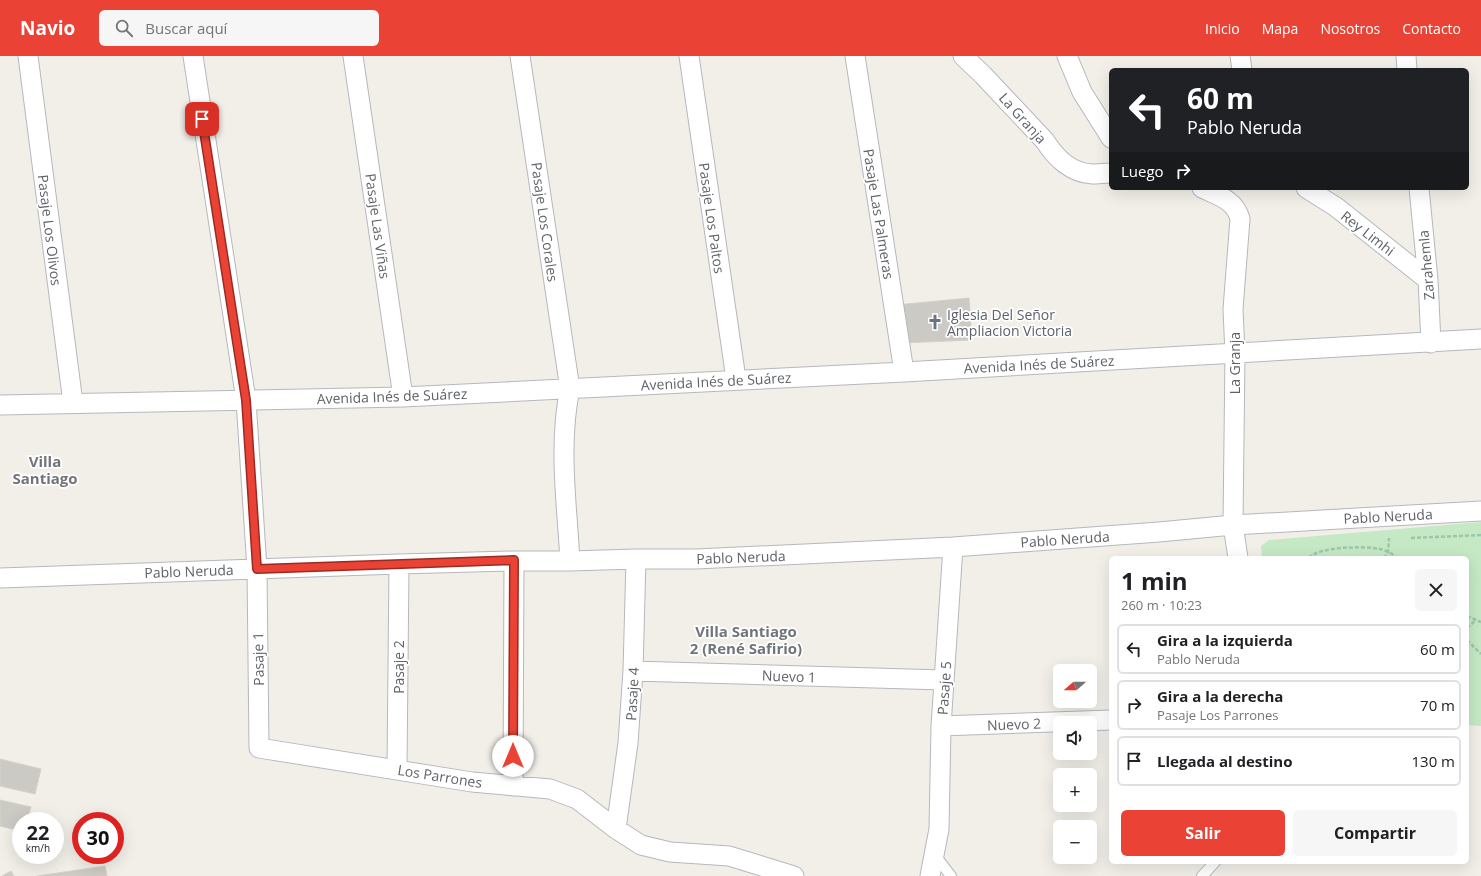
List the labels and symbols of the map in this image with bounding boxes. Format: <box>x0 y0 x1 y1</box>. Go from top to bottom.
street label: La Granja <box>995 88 1051 148</box>
pin <box>185 102 219 136</box>
street label: Pasaje Las Palmeras <box>859 147 899 281</box>
street label: Pasaje Los Corales <box>527 161 563 283</box>
street label: Pasaje Los Paltos <box>695 161 729 275</box>
street label: Pasaje Las Viñas <box>361 172 395 280</box>
street label: Pasaje Los Olivos <box>34 173 66 287</box>
street label: Rey Limhi <box>1337 206 1399 260</box>
street label: Zarahemla <box>1413 229 1439 301</box>
place label: Iglesia Del Señor Ampliacion Victoria <box>947 305 1072 340</box>
church icon: Iglesia Del Señor Ampliacion Victoria <box>926 313 944 331</box>
street label: La Granja <box>1225 332 1244 394</box>
street label: Avenida Inés de Suárez <box>963 351 1115 377</box>
street label: Avenida Inés de Suárez <box>640 368 792 394</box>
street label: Avenida Inés de Suárez <box>316 384 468 408</box>
district label: Villa Santiago <box>12 451 78 488</box>
street label: Pablo Neruda <box>1343 504 1433 528</box>
street label: Pablo Neruda <box>1020 526 1110 552</box>
street label: Pablo Neruda <box>696 546 786 568</box>
street label: Pablo Neruda <box>144 560 234 582</box>
district label: Villa Santiago 2 (René Safirio) <box>690 621 802 658</box>
street label: Pasaje 1 <box>248 632 268 686</box>
street label: Pasaje 2 <box>389 640 408 694</box>
street label: Pasaje 5 <box>933 661 955 715</box>
north arrow <box>1053 664 1097 708</box>
street label: Nuevo 1 <box>762 666 816 686</box>
street label: Pasaje 4 <box>621 667 643 721</box>
street label: Nuevo 2 <box>987 714 1041 734</box>
position arrow <box>492 735 534 777</box>
street label: Los Parrones <box>396 760 484 792</box>
speed limit sign: 30 <box>72 812 124 864</box>

